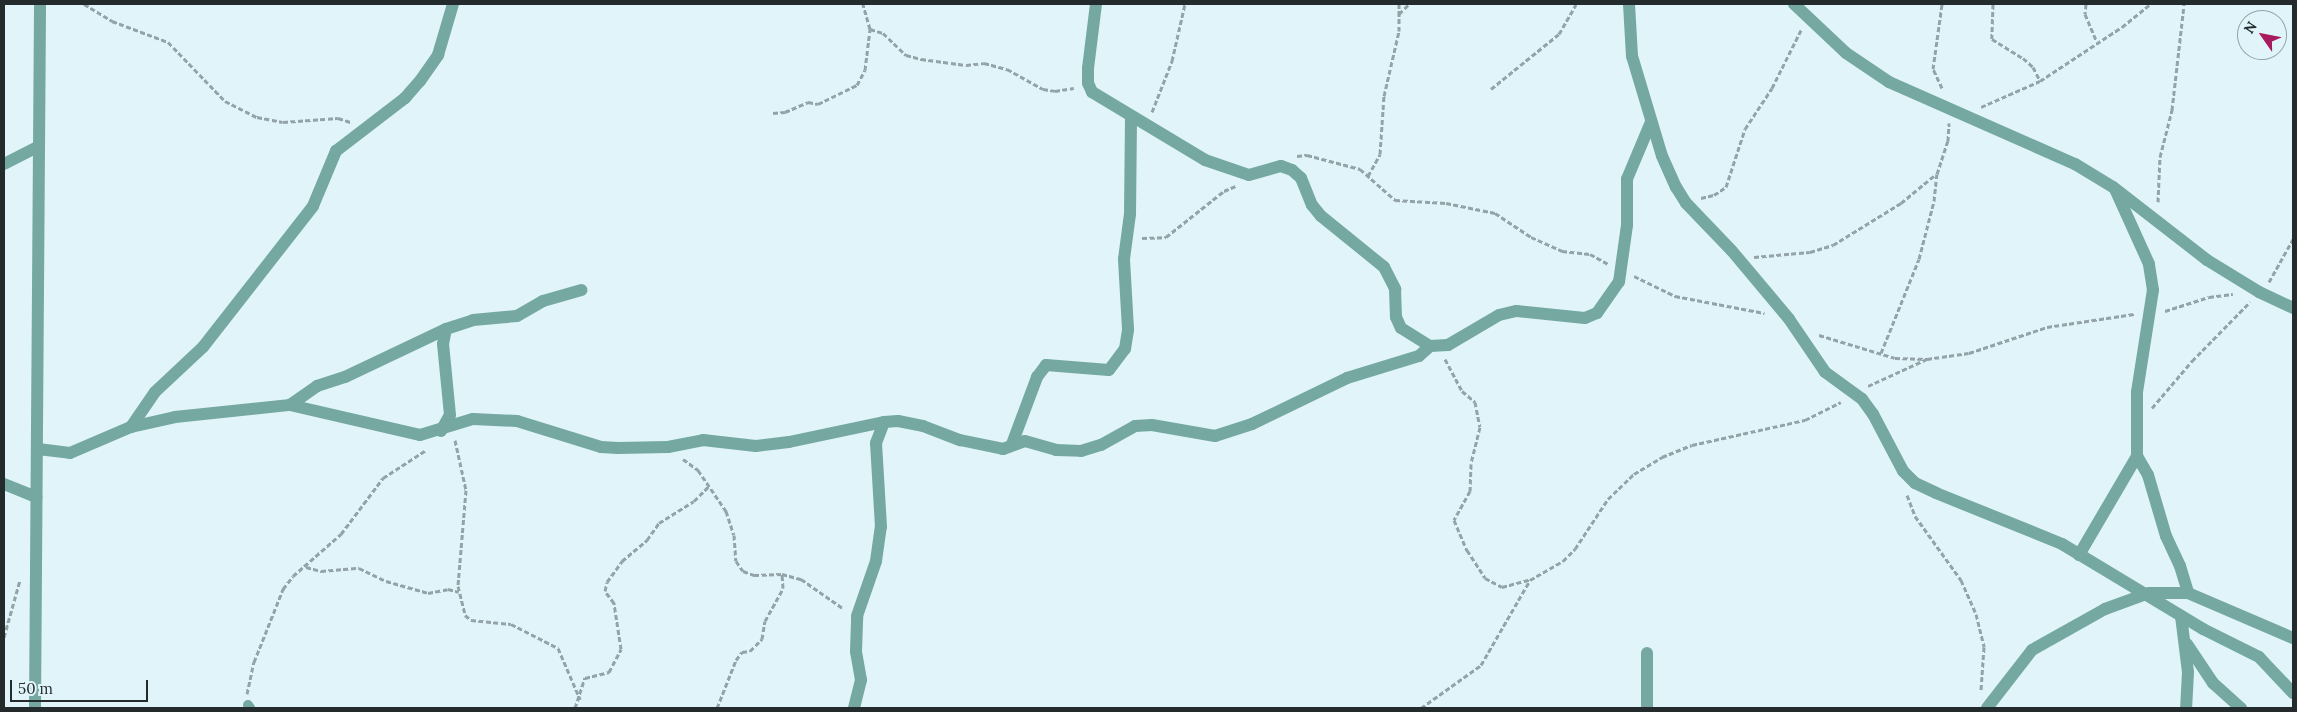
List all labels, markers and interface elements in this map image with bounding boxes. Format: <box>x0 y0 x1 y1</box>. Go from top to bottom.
north arrow <box>2237 10 2287 60</box>
text: N <box>2240 18 2261 37</box>
scale bar <box>12 670 150 702</box>
text: 50 m <box>18 679 53 698</box>

